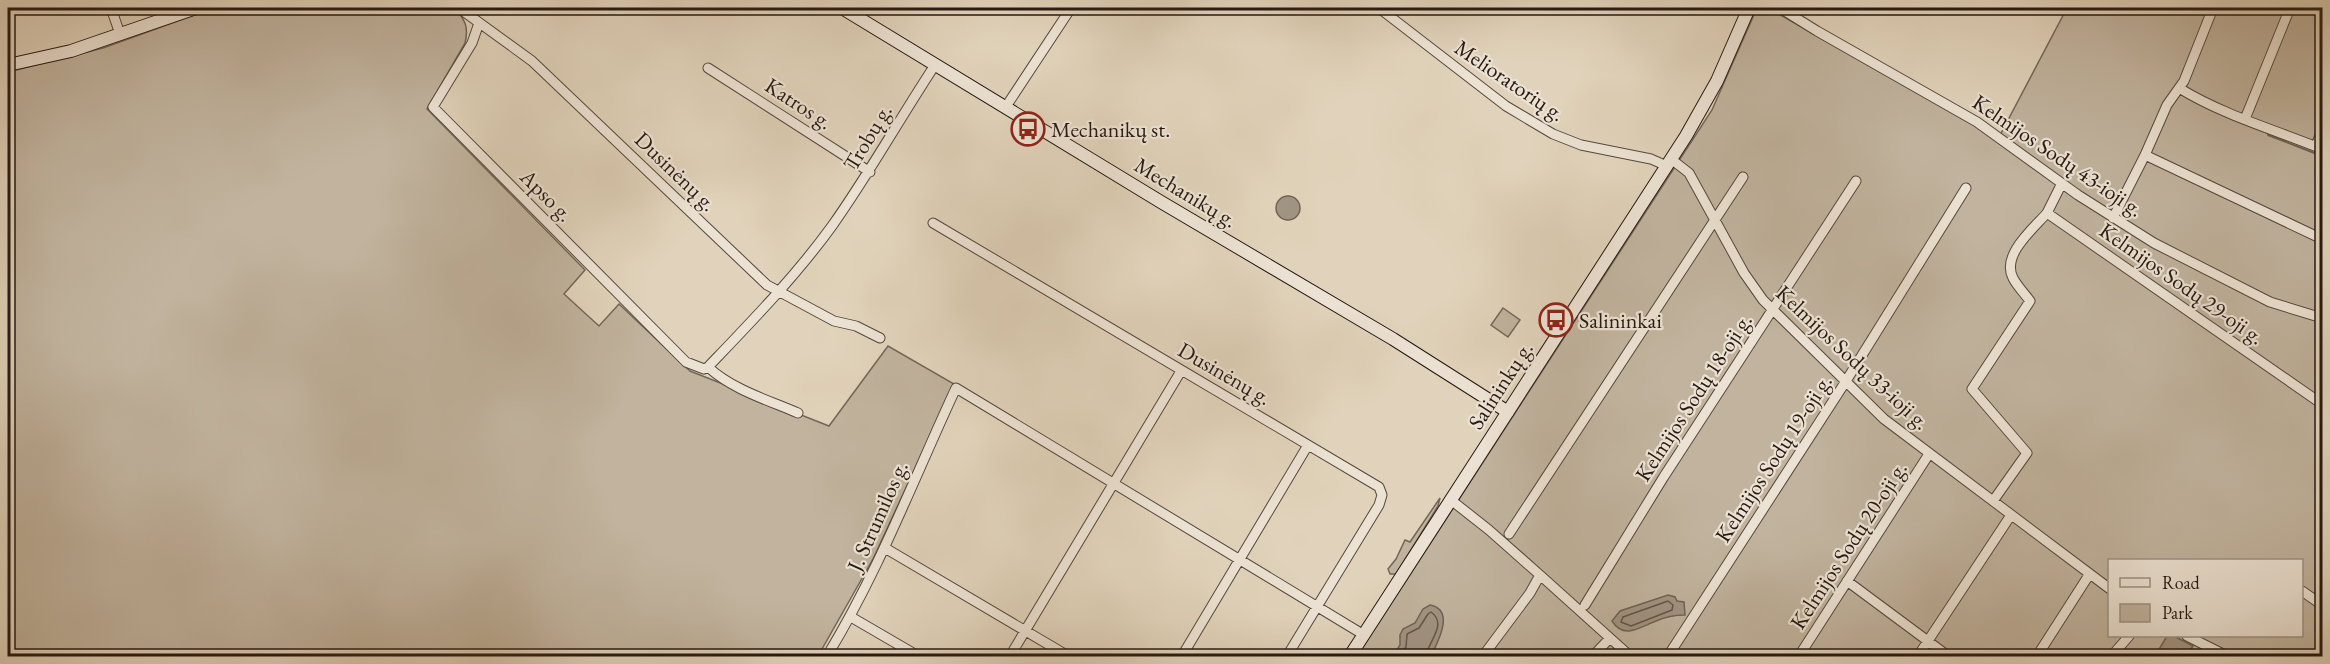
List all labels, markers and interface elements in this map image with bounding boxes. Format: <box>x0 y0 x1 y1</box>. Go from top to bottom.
street label: Melioratorių g. <box>1449 33 1570 128</box>
street label: Katros g. <box>759 71 838 136</box>
street label: Kelmijos Sodų 43-ioji g. <box>1967 88 2149 223</box>
street label: Trobų g. <box>836 99 899 176</box>
bus stop icon: Mechanikų st. <box>1010 111 1046 147</box>
place label: Mechanikų st. <box>1051 115 1170 144</box>
street label: Dusinėnų g. <box>628 125 723 218</box>
street label: Mechanikų g. <box>1129 150 1242 234</box>
street label: Apso g. <box>513 162 579 228</box>
street label: Kelmijos Sodų 29-oji g. <box>2094 216 2270 351</box>
street label: Kelmijos Sodų 33-ioji g. <box>1770 279 1936 436</box>
bus stop icon: Salininkai <box>1538 302 1574 338</box>
place label: Salininkai <box>1579 306 1662 335</box>
street label: Kelmijos Sodų 18-oji g. <box>1628 308 1759 487</box>
street label: Dusinėnų g. <box>1173 335 1277 412</box>
street label: Salininkų g. <box>1461 336 1540 435</box>
street label: Kelmijos Sodų 19-oji g. <box>1708 369 1839 548</box>
street label: J. Strumilos g. <box>839 456 915 578</box>
street label: Kelmijos Sodų 20-oji g. <box>1783 456 1914 635</box>
legend <box>2108 559 2303 637</box>
text: Road <box>2162 571 2201 594</box>
text: Park <box>2162 601 2193 624</box>

